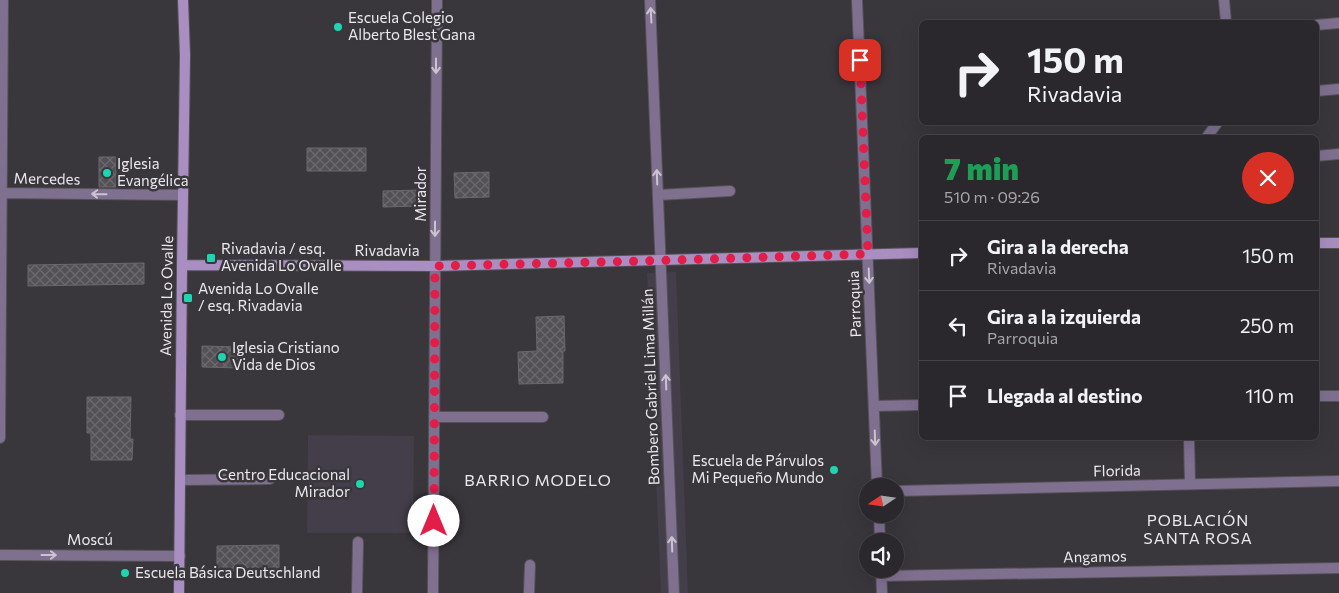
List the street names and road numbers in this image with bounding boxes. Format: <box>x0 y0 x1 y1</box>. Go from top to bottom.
street label: Mirador <box>411 166 429 222</box>
street label: Mercedes <box>14 168 81 188</box>
street label: Avenida Lo Ovalle <box>156 235 176 356</box>
street label: Rivadavia <box>354 241 420 259</box>
street label: Parroquia <box>844 270 864 338</box>
street label: Bombero Gabriel Lima Millán <box>638 288 662 486</box>
street label: Florida <box>1093 461 1141 479</box>
street label: Moscú <box>67 530 113 548</box>
street label: Angamos <box>1063 546 1127 566</box>

